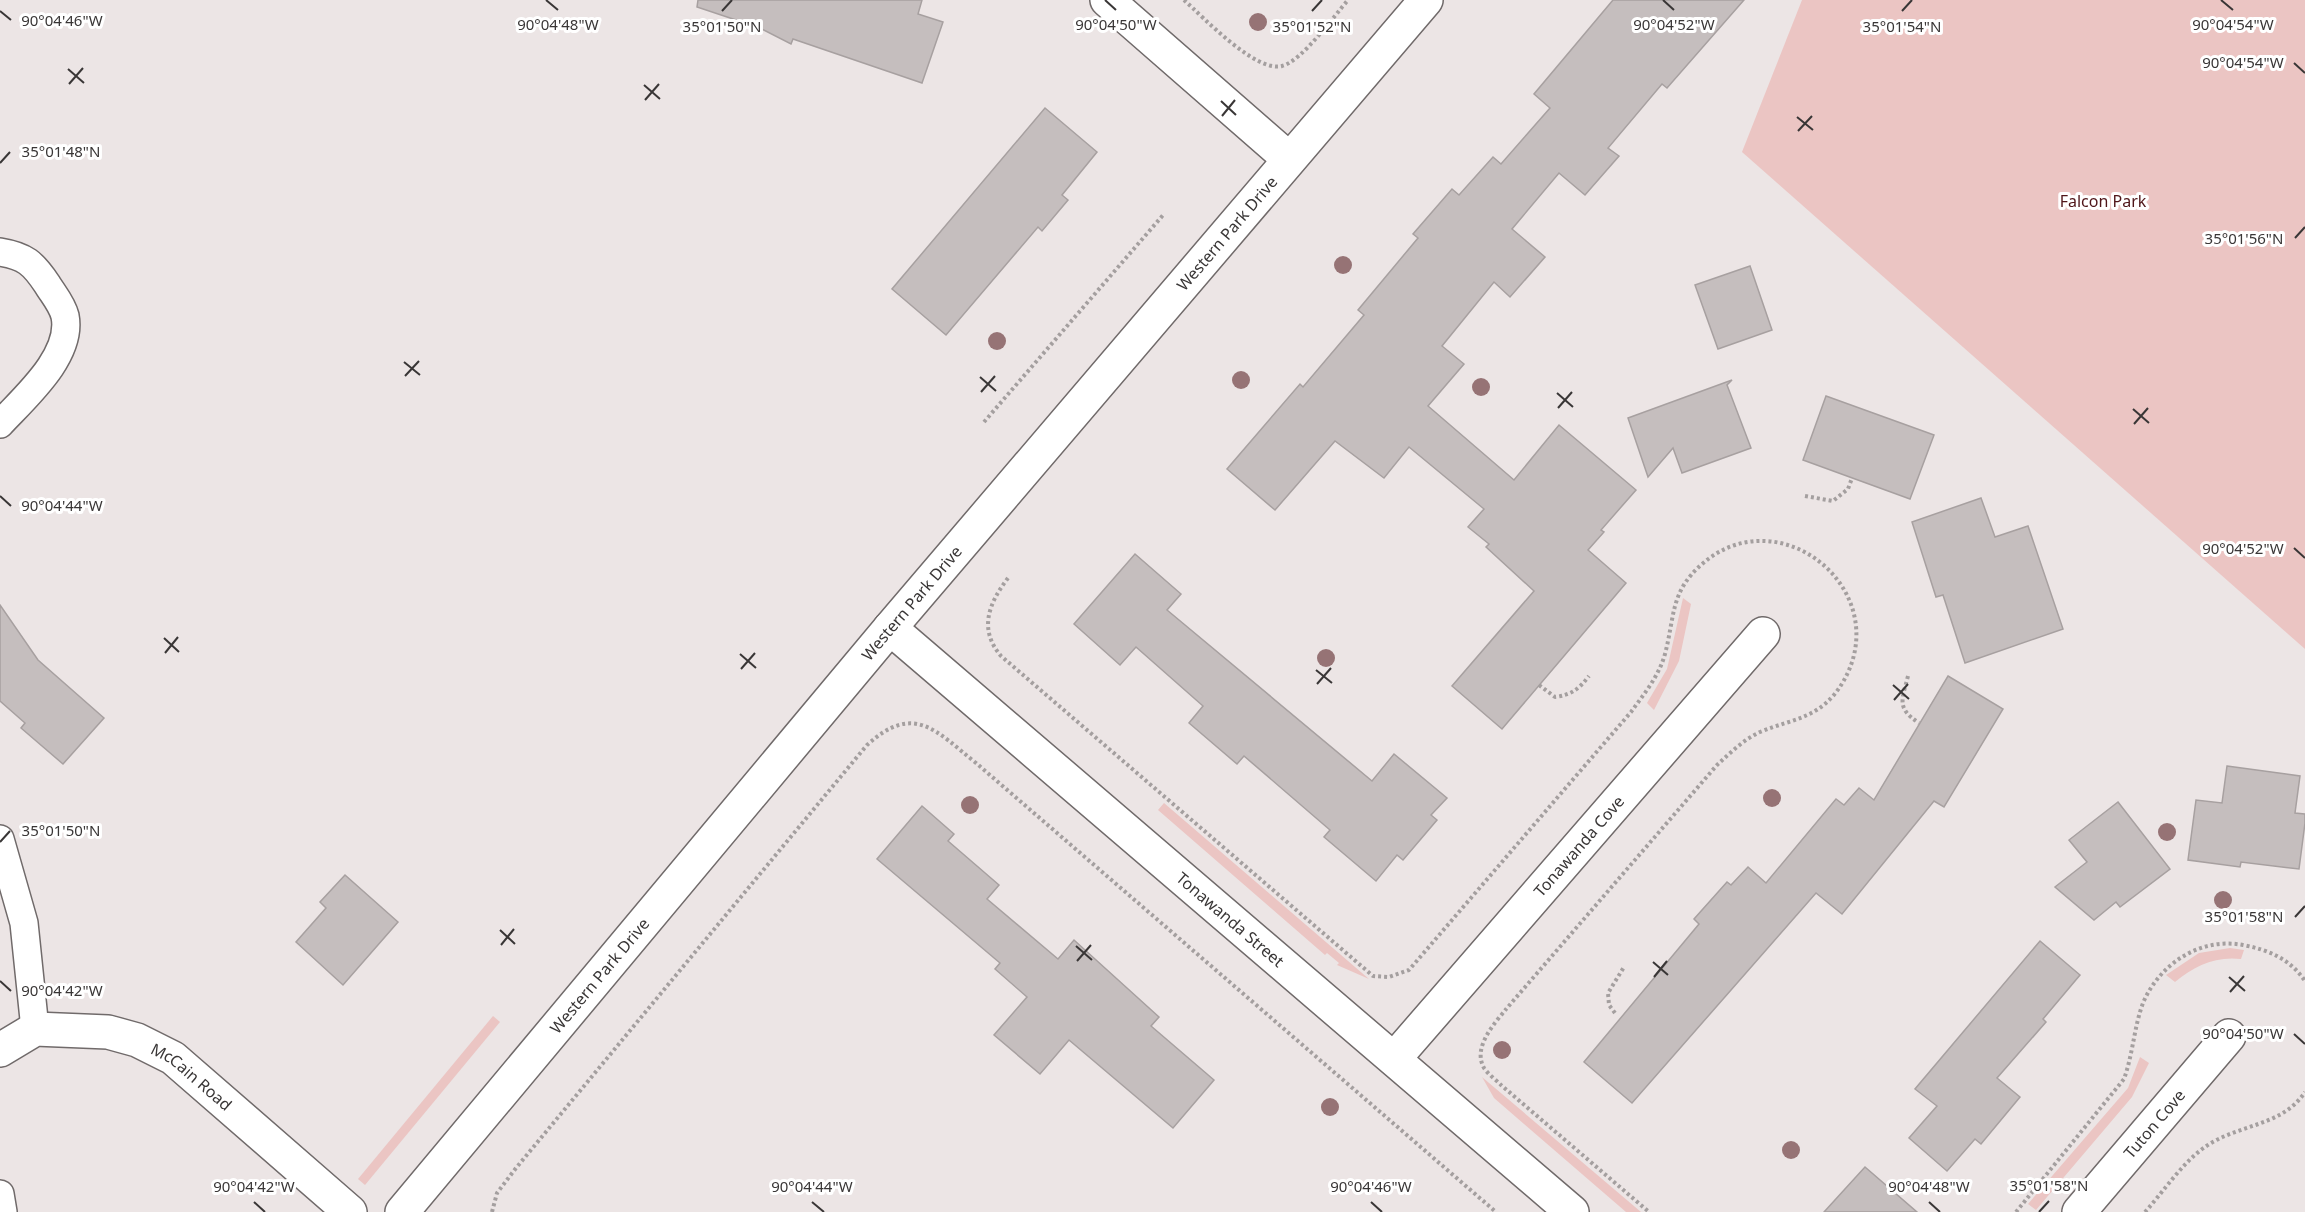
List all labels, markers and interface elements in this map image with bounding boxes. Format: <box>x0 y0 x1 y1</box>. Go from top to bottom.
text: 90°04'46"W <box>21 10 103 30</box>
text: 90°04'48"W <box>517 14 599 34</box>
text: 90°04'50"W <box>1075 14 1157 34</box>
text: 90°04'52"W <box>1633 14 1715 34</box>
text: 90°04'54"W <box>2192 14 2274 34</box>
text: 35°01'50"N <box>683 16 761 36</box>
text: 35°01'52"N <box>1273 16 1351 36</box>
text: 35°01'54"N <box>1863 16 1941 36</box>
text: 90°04'54"W <box>2202 52 2284 72</box>
text: 35°01'48"N <box>22 141 100 161</box>
street label: Western Park Drive <box>1172 171 1282 295</box>
park label: Falcon Park <box>2060 190 2147 212</box>
text: 35°01'56"N <box>2205 228 2283 248</box>
text: 90°04'44"W <box>21 495 103 515</box>
text: 90°04'52"W <box>2202 538 2284 558</box>
street label: Western Park Drive <box>856 541 967 665</box>
street label: Tonawanda Cove <box>1529 791 1629 901</box>
text: 35°01'50"N <box>22 820 100 840</box>
street label: Tonawanda Street <box>1172 867 1289 972</box>
text: 35°01'58"N <box>2205 906 2283 926</box>
street label: Western Park Drive <box>545 913 654 1038</box>
text: 90°04'42"W <box>21 980 103 1000</box>
text: 90°04'50"W <box>2202 1023 2284 1043</box>
street label: McCain Road <box>147 1038 237 1115</box>
street label: Tuton Cove <box>2119 1085 2190 1163</box>
text: 35°01'58"N <box>2010 1175 2088 1195</box>
text: 90°04'42"W <box>213 1176 295 1196</box>
text: 90°04'44"W <box>771 1176 853 1196</box>
text: 90°04'46"W <box>1330 1176 1412 1196</box>
text: 90°04'48"W <box>1888 1176 1970 1196</box>

